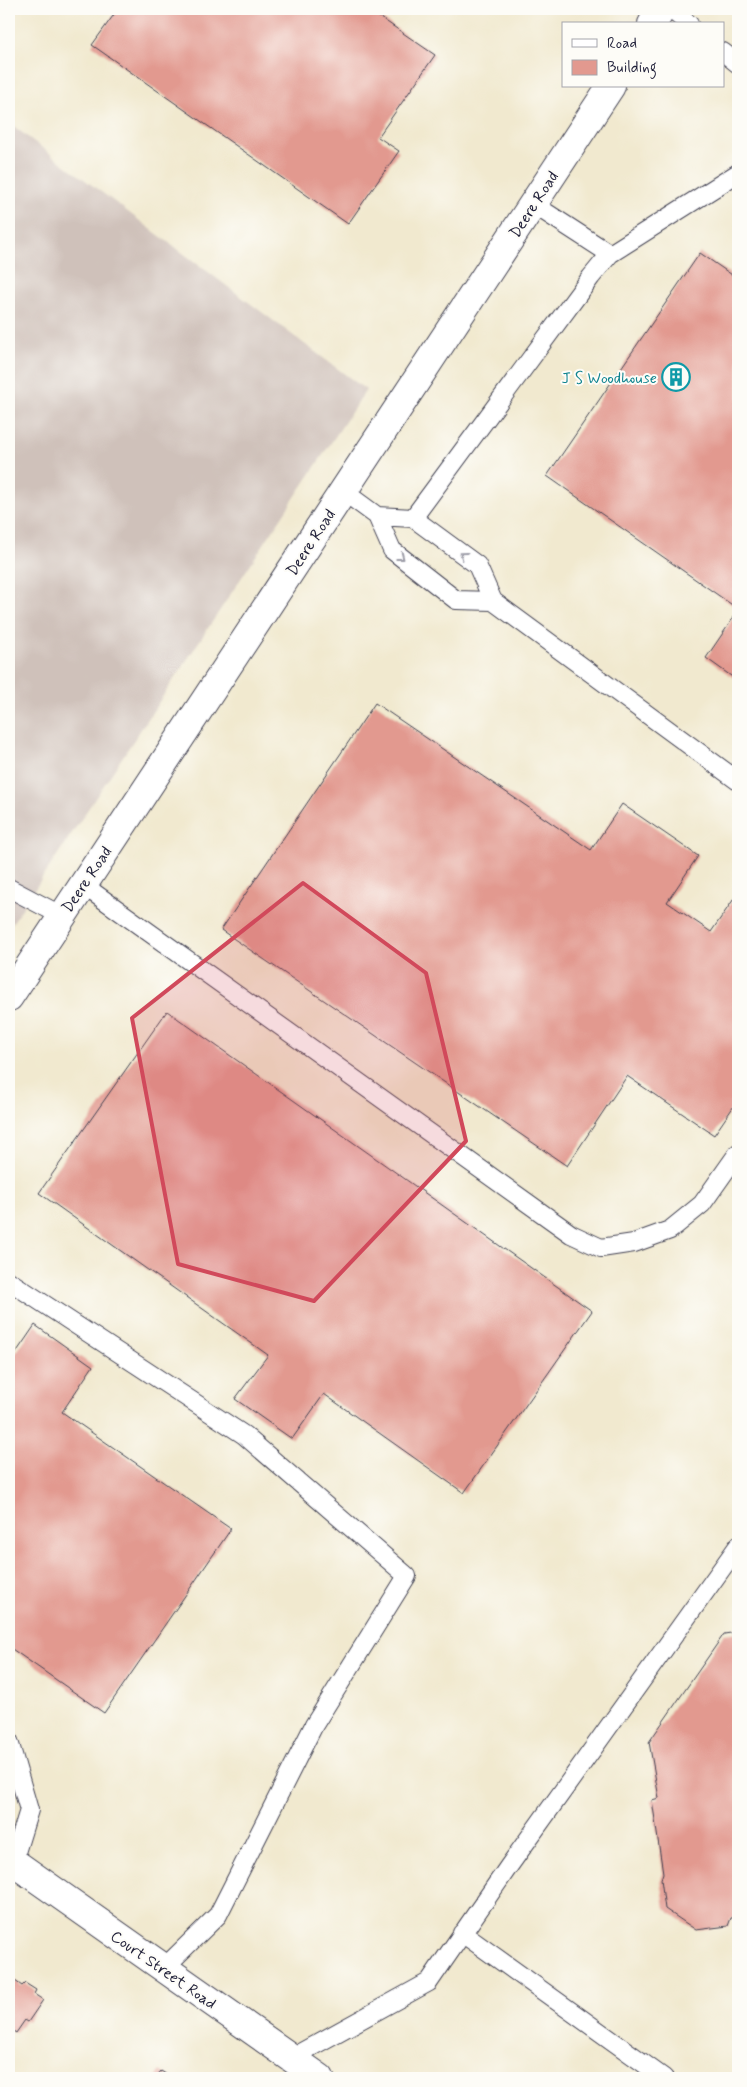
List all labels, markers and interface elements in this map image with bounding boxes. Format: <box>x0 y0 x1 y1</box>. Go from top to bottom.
legend <box>562 22 724 88</box>
text: Road <box>607 34 637 54</box>
text: Building <box>607 58 657 79</box>
street label: Deere Road <box>505 167 564 242</box>
building icon: J S Woodhouse <box>661 362 691 392</box>
place label: J S Woodhouse <box>561 368 657 389</box>
street label: Deere Road <box>282 505 341 580</box>
one-way arrow <box>395 551 405 560</box>
one-way arrow <box>459 552 469 561</box>
street label: Deere Road <box>57 843 117 917</box>
street label: Court Street Road <box>106 1926 220 2015</box>

